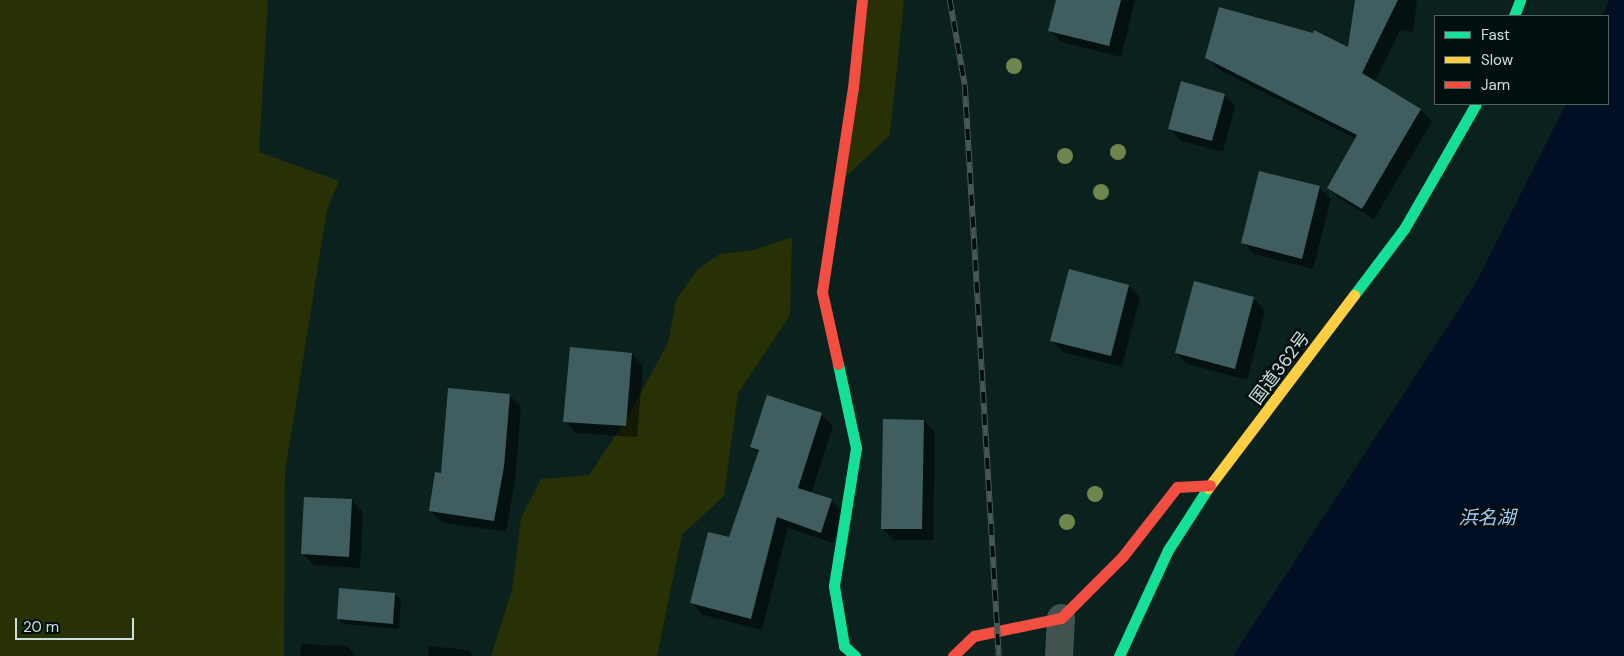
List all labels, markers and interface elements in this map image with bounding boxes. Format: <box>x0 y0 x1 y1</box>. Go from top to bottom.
legend <box>1434 15 1609 105</box>
text: Fast <box>1481 25 1510 45</box>
text: Slow <box>1481 50 1513 70</box>
text: Jam <box>1481 75 1510 95</box>
street label: 国道362号 <box>1246 327 1314 409</box>
water label: 浜名湖 <box>1459 507 1515 529</box>
scale bar <box>18 608 136 640</box>
text: 20 m <box>23 617 59 637</box>

